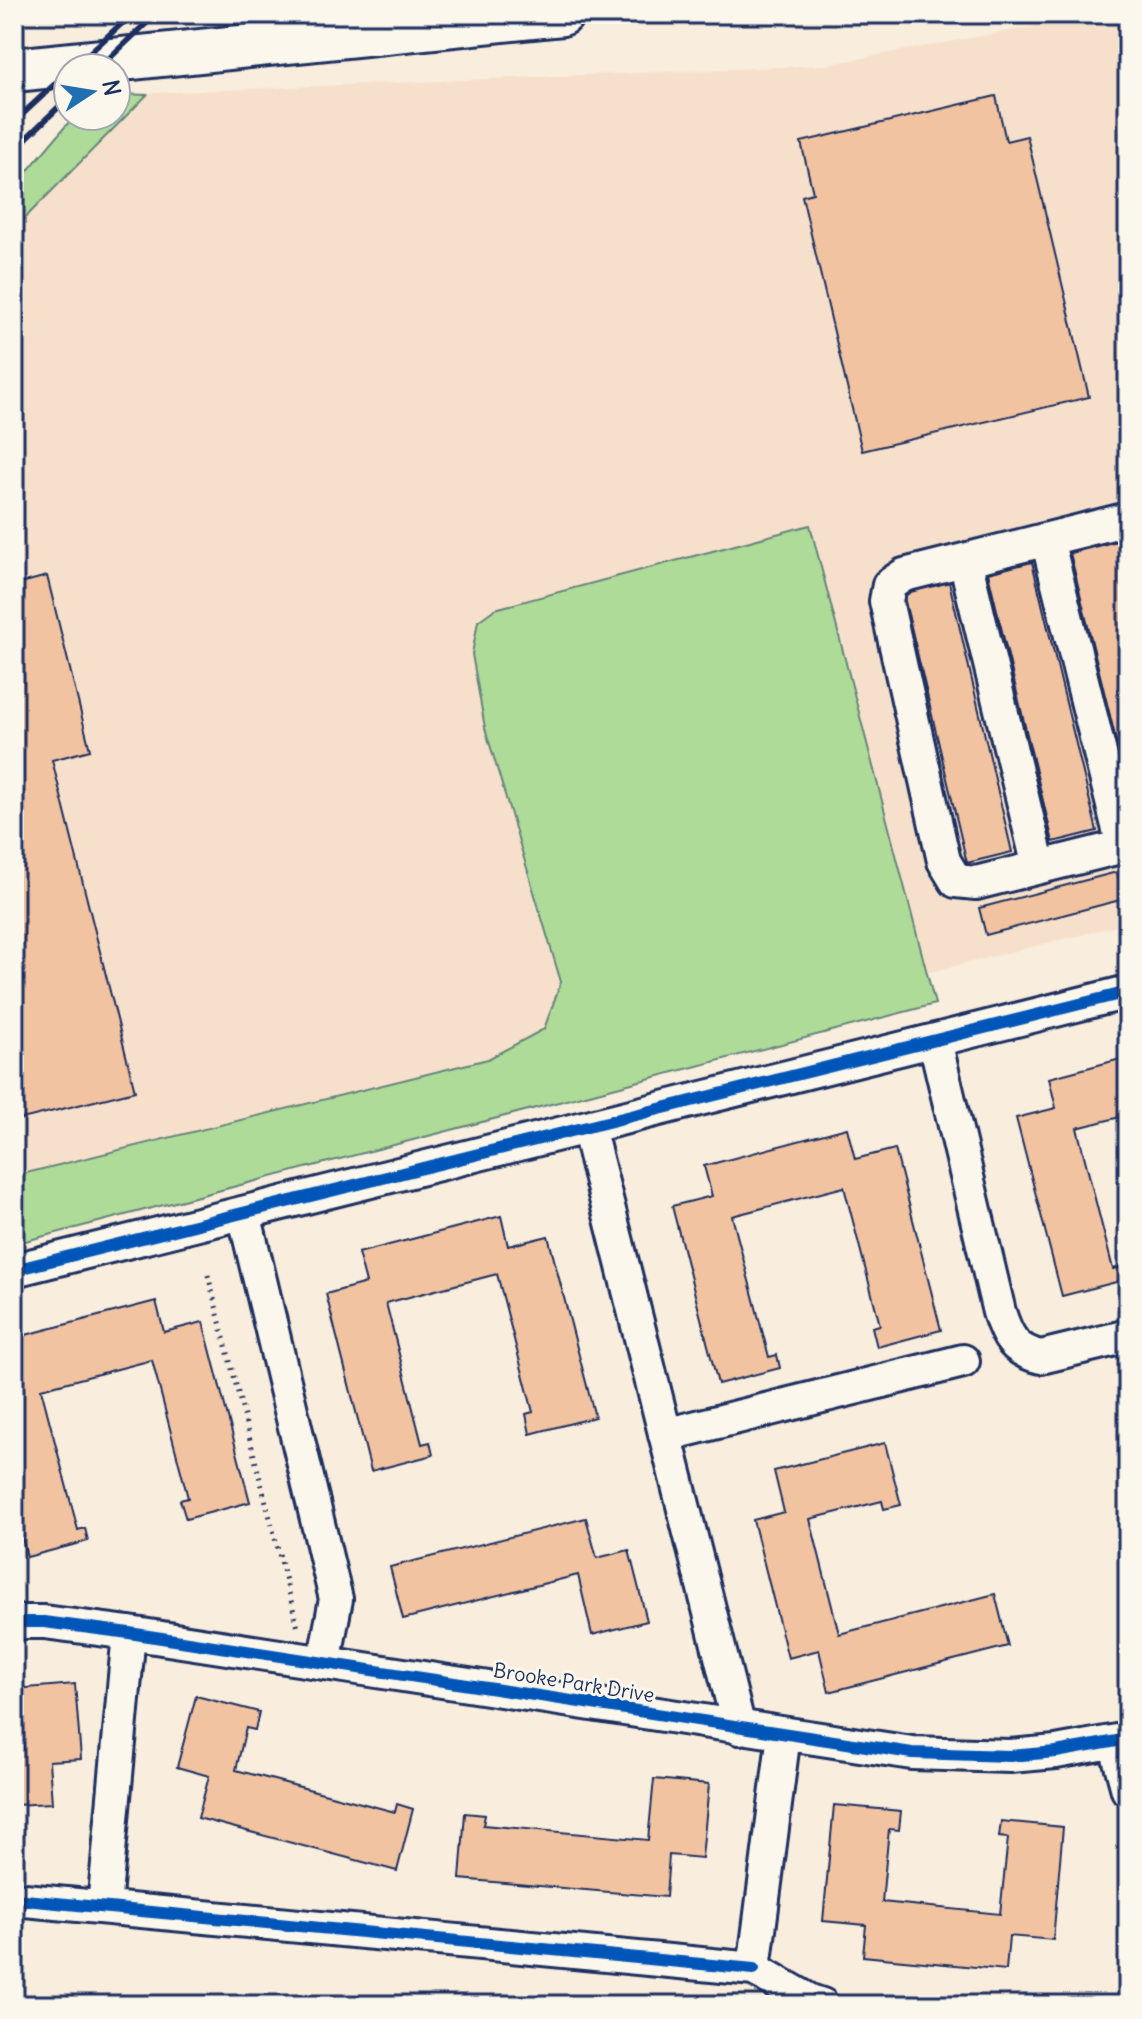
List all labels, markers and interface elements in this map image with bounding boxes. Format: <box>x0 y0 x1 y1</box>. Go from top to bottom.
north arrow <box>52 52 132 132</box>
text: N <box>96 77 127 98</box>
street label: Brooke Park Drive <box>492 1657 656 1707</box>

